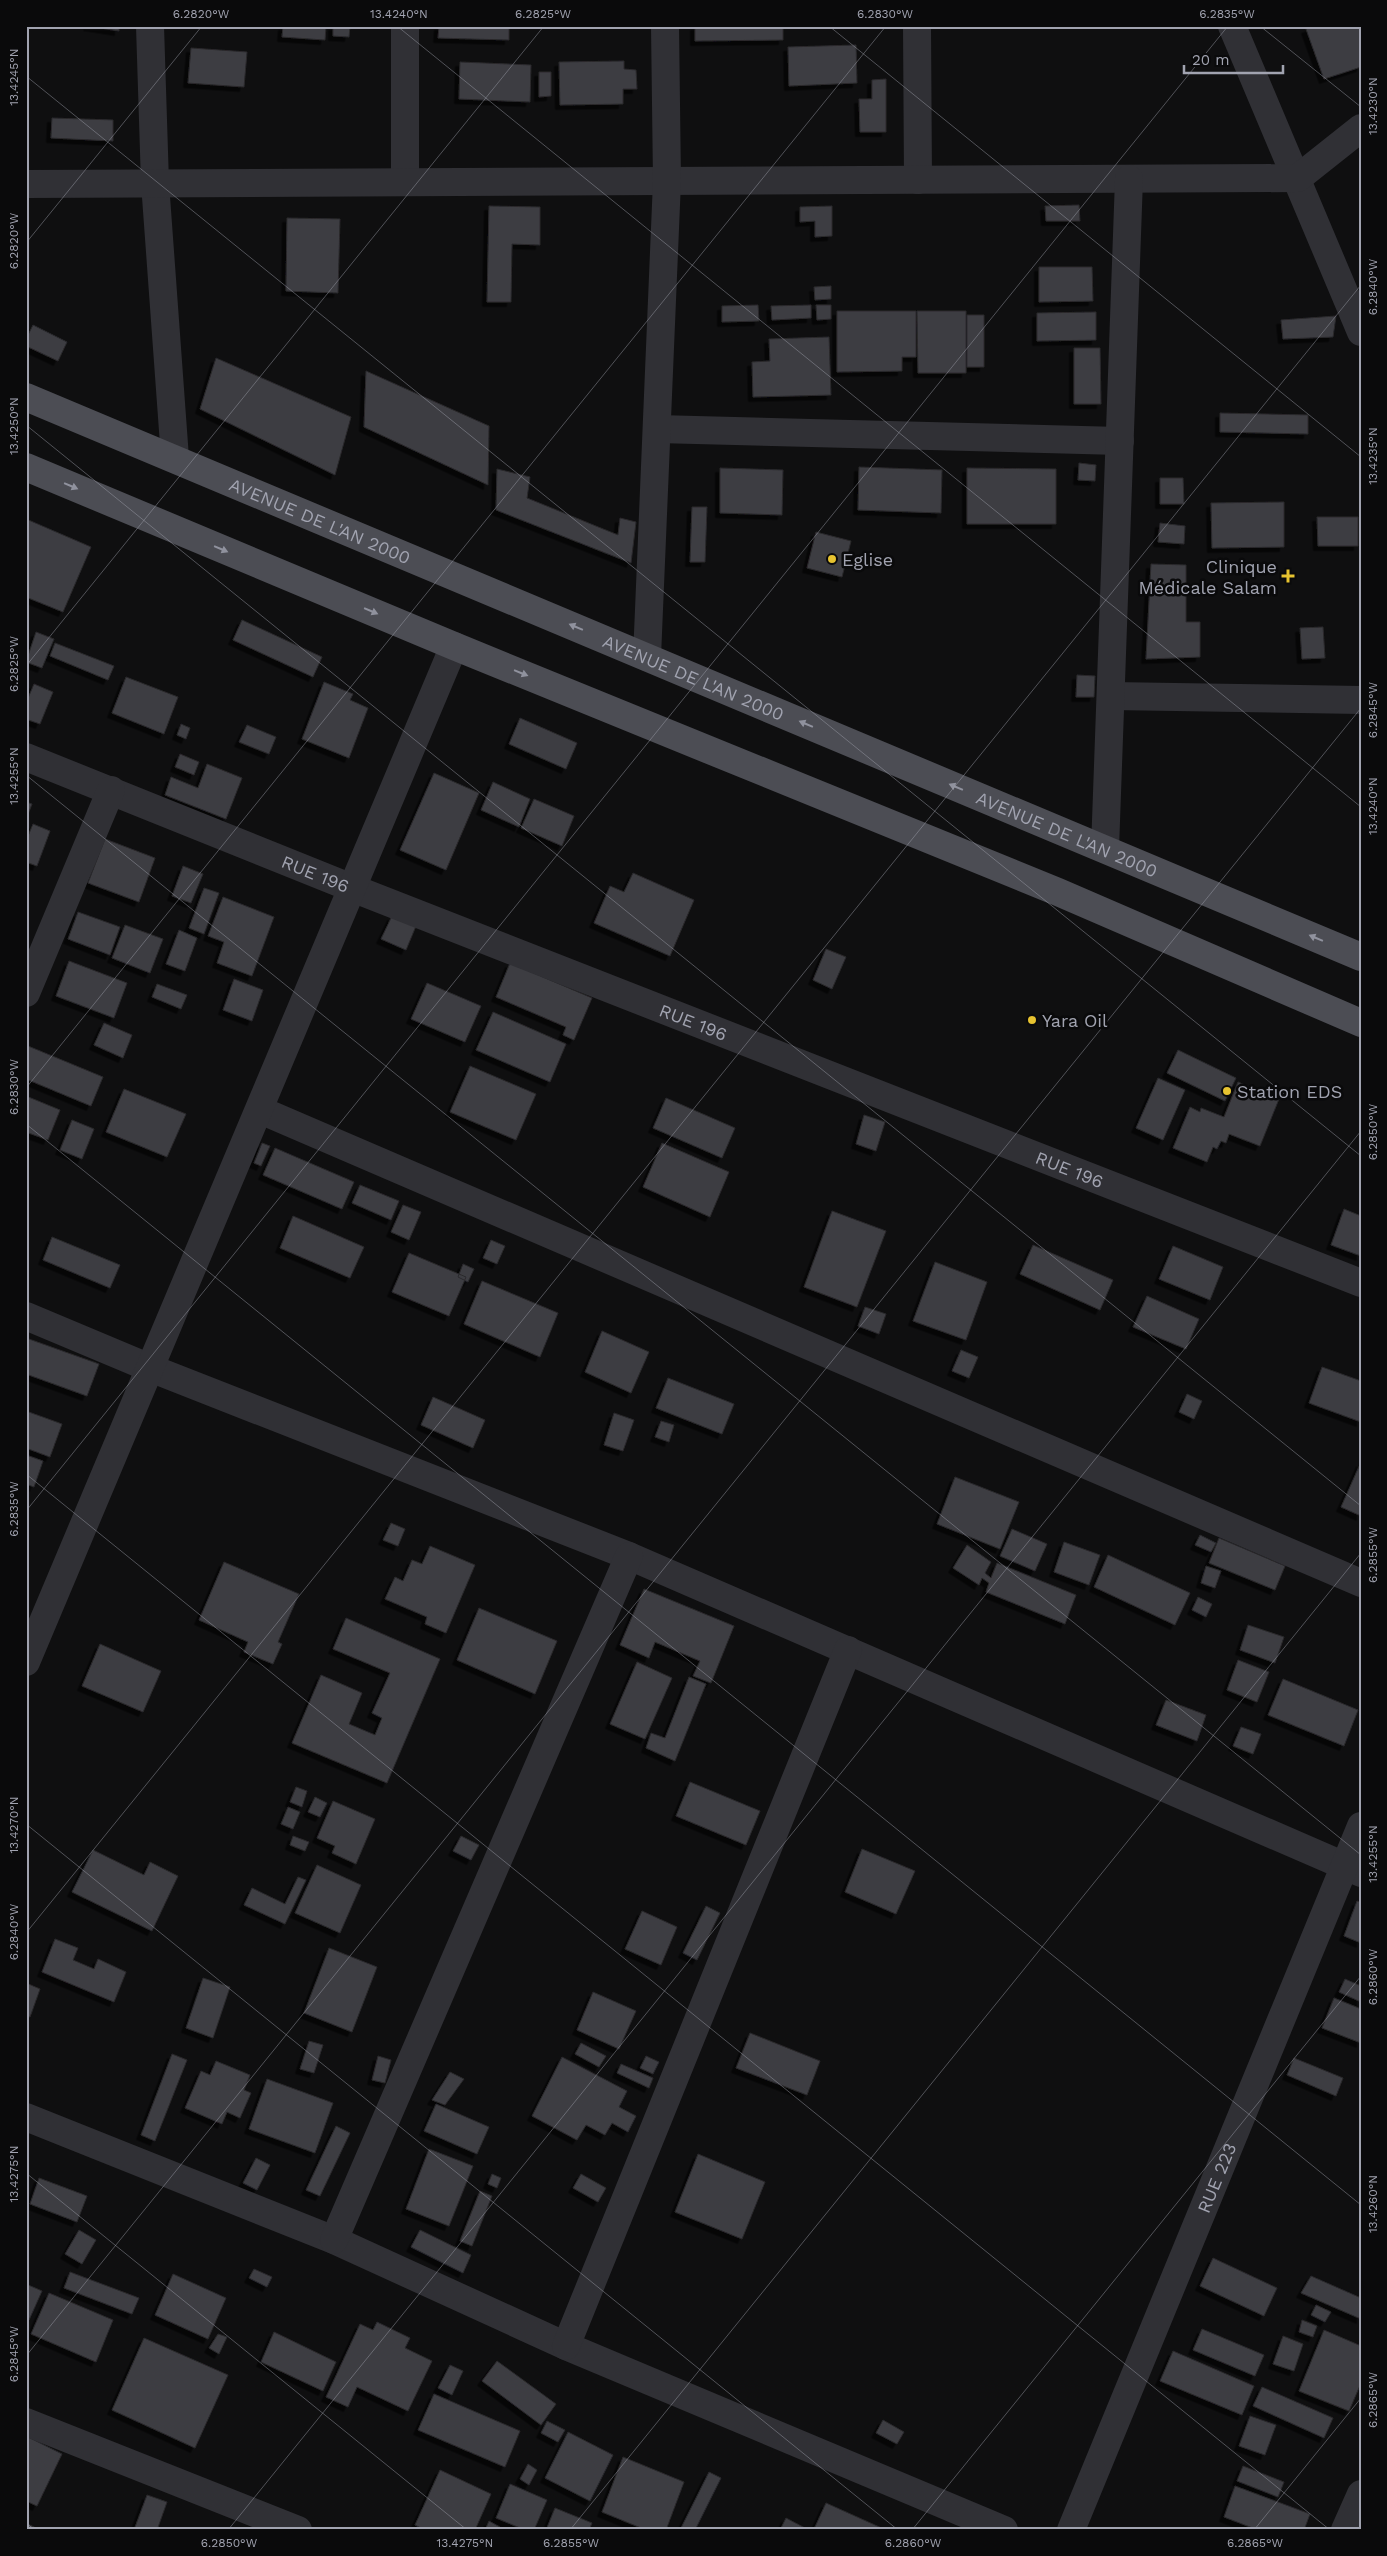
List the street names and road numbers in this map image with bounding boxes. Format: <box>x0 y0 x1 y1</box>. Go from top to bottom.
street label: AVENUE DE L'AN 2000 <box>226 473 414 568</box>
street label: AVENUE DE L'AN 2000 <box>600 630 787 724</box>
street label: AVENUE DE L'AN 2000 <box>973 786 1161 881</box>
street label: RUE 196 <box>279 850 352 896</box>
street label: RUE 196 <box>657 999 730 1044</box>
street label: RUE 196 <box>1033 1146 1107 1192</box>
street label: RUE 223 <box>1192 2140 1240 2216</box>

